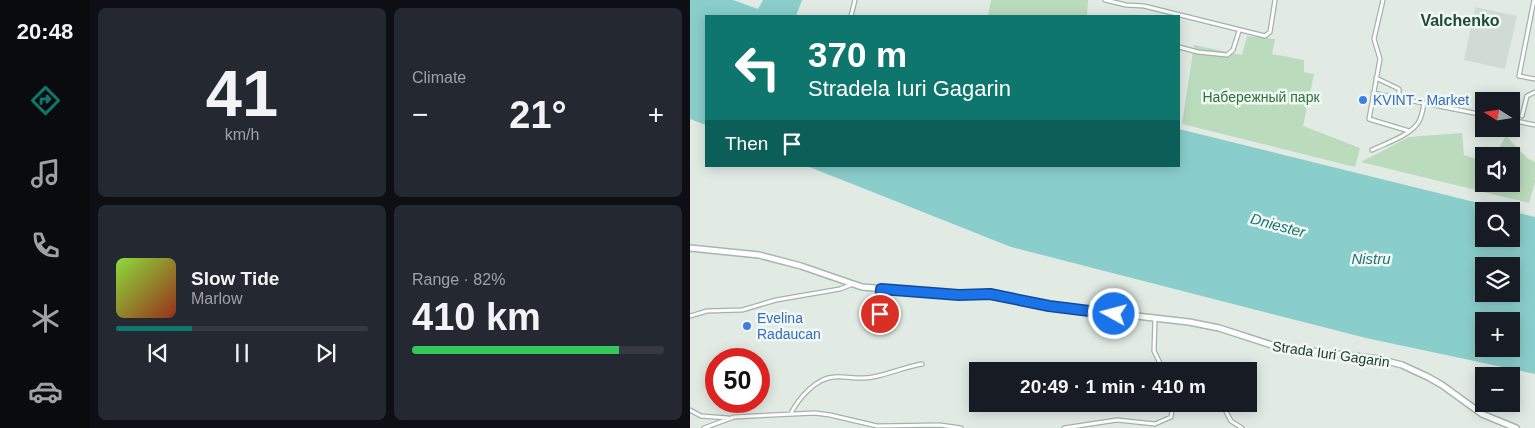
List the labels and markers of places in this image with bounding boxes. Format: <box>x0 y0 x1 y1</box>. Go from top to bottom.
place label: KVINT - Market <box>1373 92 1469 108</box>
marker: KVINT - Market <box>1357 94 1369 106</box>
pin <box>859 293 901 335</box>
place label: Evelina Radaucan <box>757 310 821 342</box>
marker: Evelina Radaucan <box>741 320 753 332</box>

